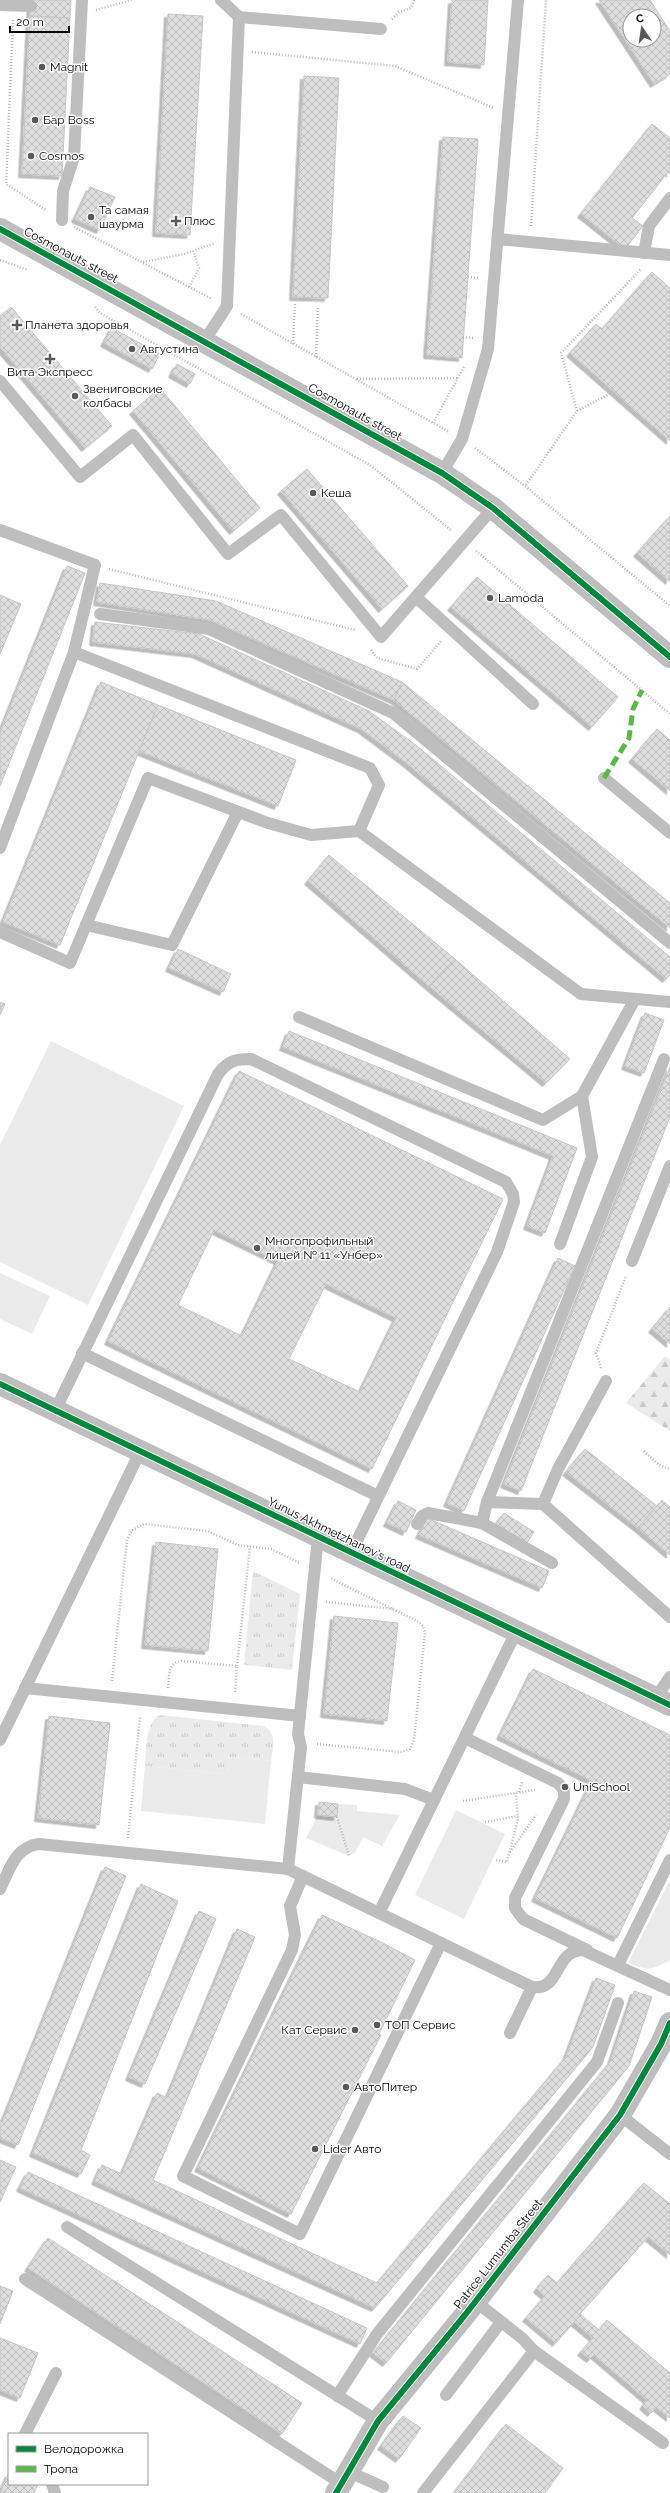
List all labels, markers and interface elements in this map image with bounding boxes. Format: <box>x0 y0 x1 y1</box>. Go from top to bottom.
scale bar <box>10 8 69 34</box>
north arrow <box>622 8 662 48</box>
text: С <box>635 11 645 26</box>
text: 20 m <box>16 15 44 29</box>
place label: Magnit <box>50 60 88 74</box>
marker: Magnit <box>37 62 47 72</box>
place label: Бар Boss <box>43 113 95 127</box>
marker: Бар Boss <box>30 115 40 125</box>
place label: Cosmos <box>39 149 84 163</box>
marker: Cosmos <box>26 151 36 161</box>
place label: Та самая шаурма <box>99 203 149 231</box>
marker: Та самая шаурма <box>86 212 96 222</box>
place label: Плюс <box>184 214 216 228</box>
marker: Плюс <box>171 216 181 226</box>
street label: Cosmonauts street <box>21 224 121 286</box>
place label: Планета здоровья <box>25 318 129 332</box>
marker: Планета здоровья <box>12 320 22 330</box>
place label: Августина <box>140 342 199 356</box>
marker: Августина <box>127 344 137 354</box>
marker: Вита Экспресс <box>45 354 55 364</box>
place label: Вита Экспресс <box>7 365 93 379</box>
street label: Cosmonauts street <box>306 380 404 444</box>
place label: Звениговские колбасы <box>83 382 163 410</box>
marker: Звениговские колбасы <box>70 391 80 401</box>
place label: Кеша <box>321 486 351 500</box>
marker: Кеша <box>308 488 318 498</box>
place label: Lamoda <box>498 591 544 605</box>
marker: Lamoda <box>485 593 495 603</box>
place label: Многопрофильный лицей № 11 «Унбер» <box>265 1234 383 1262</box>
marker: Многопрофильный лицей № 11 «Унбер» <box>252 1243 262 1253</box>
street label: Yunus Akhmetzhanov's road <box>266 1494 412 1576</box>
place label: UniSchool <box>573 1780 631 1794</box>
marker: UniSchool <box>560 1782 570 1792</box>
place label: ТОП Сервис <box>385 2018 456 2032</box>
marker: ТОП Сервис <box>372 2020 382 2030</box>
place label: Кат Сервис <box>281 2023 347 2037</box>
marker: Кат Сервис <box>350 2025 360 2035</box>
place label: АвтоПитер <box>354 2080 417 2094</box>
marker: АвтоПитер <box>341 2082 351 2092</box>
place label: Lider Авто <box>323 2142 382 2156</box>
marker: Lider Авто <box>310 2144 320 2154</box>
street label: Patrice Lumumba Street <box>451 2197 545 2311</box>
legend <box>8 2433 148 2485</box>
text: Велодорожка <box>44 2442 124 2456</box>
text: Тропа <box>44 2462 78 2476</box>

